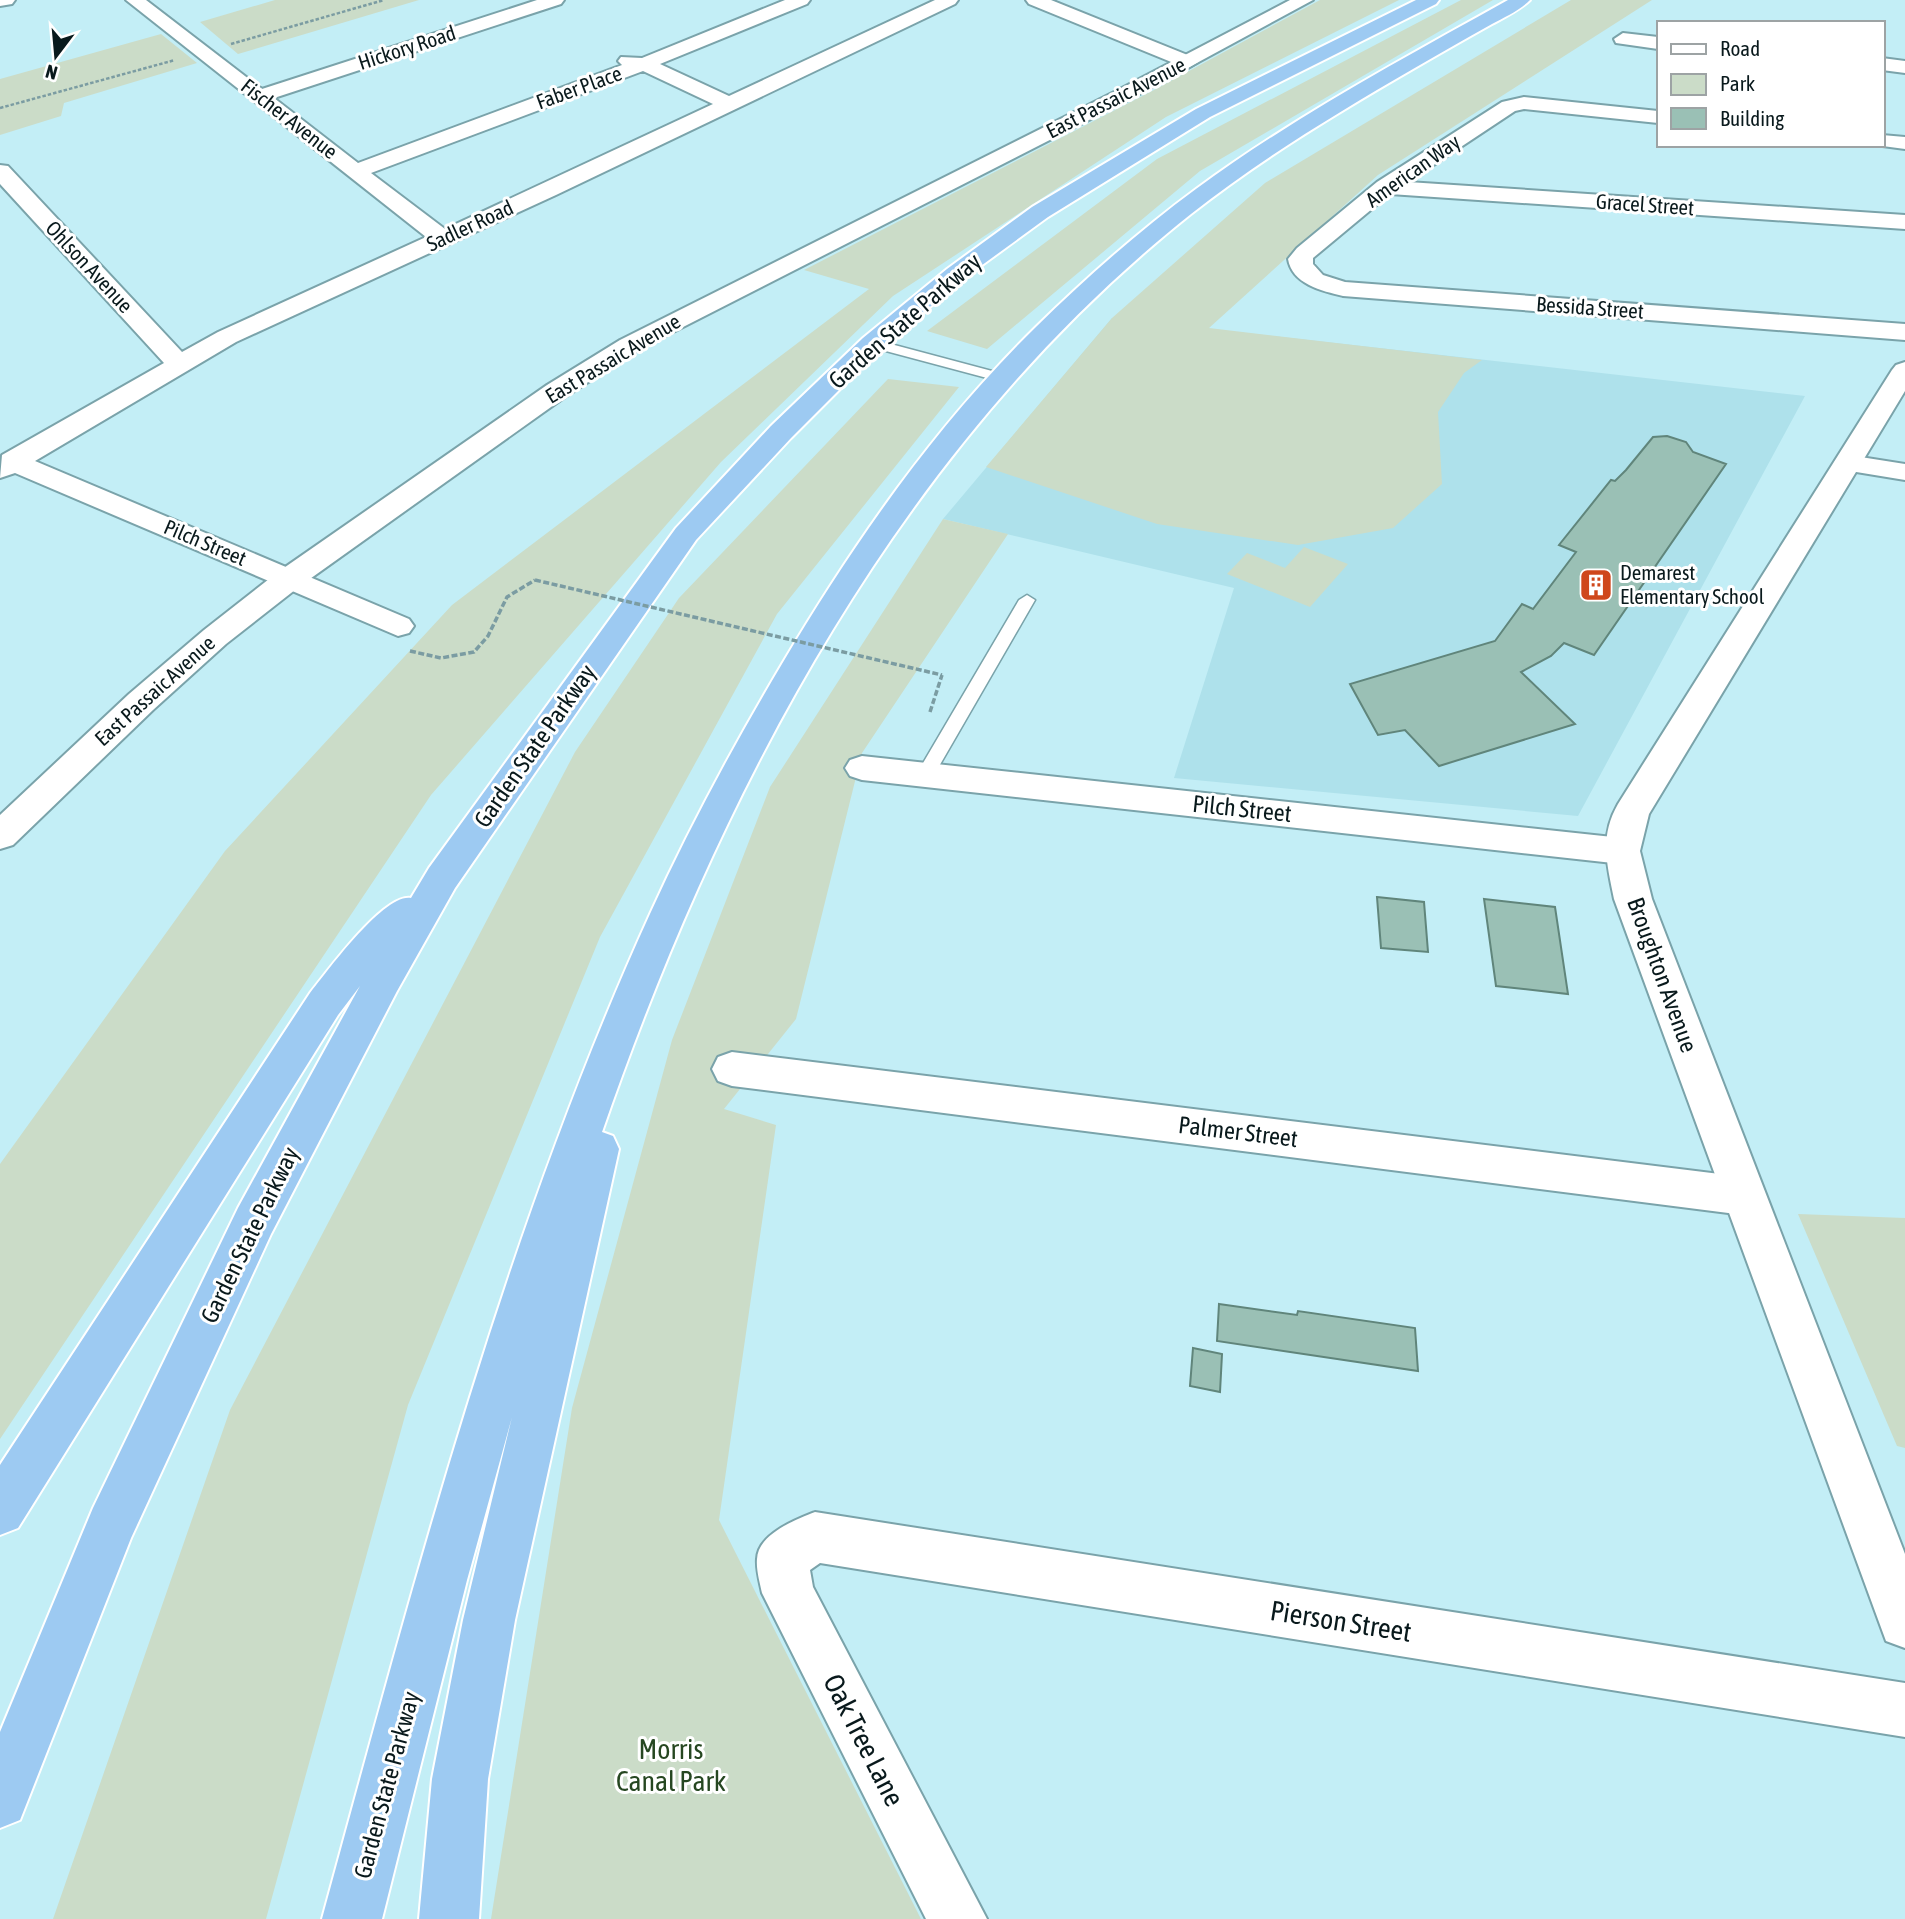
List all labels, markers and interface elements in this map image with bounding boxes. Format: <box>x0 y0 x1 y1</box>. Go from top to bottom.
street label: Hickory Road <box>355 20 459 74</box>
north arrow <box>21 21 91 91</box>
legend <box>1657 21 1884 147</box>
text: Road <box>1720 36 1760 60</box>
street label: East Passaic Avenue <box>1042 52 1189 143</box>
text: N <box>43 60 60 84</box>
street label: Faber Place <box>533 61 625 114</box>
text: Park <box>1720 71 1755 95</box>
street label: Fischer Avenue <box>237 73 342 163</box>
text: Building <box>1720 106 1784 130</box>
street label: American Way <box>1361 129 1464 211</box>
street label: Gracel Street <box>1595 189 1695 219</box>
street label: Sadler Road <box>423 195 517 256</box>
street label: Ohlson Avenue <box>41 216 138 317</box>
street label: Garden State Parkway <box>823 247 986 394</box>
street label: Bessida Street <box>1535 291 1645 323</box>
street label: East Passaic Avenue <box>541 308 684 408</box>
street label: Pilch Street <box>161 514 250 570</box>
place label: Demarest Elementary School <box>1620 560 1765 608</box>
building icon: Demarest Elementary School <box>1577 566 1615 604</box>
street label: East Passaic Avenue <box>89 630 219 750</box>
street label: Garden State Parkway <box>468 659 601 832</box>
street label: Pilch Street <box>1191 790 1293 827</box>
street label: Broughton Avenue <box>1622 894 1703 1056</box>
street label: Palmer Street <box>1177 1111 1299 1152</box>
street label: Garden State Parkway <box>195 1142 304 1327</box>
street label: Pierson Street <box>1268 1594 1414 1648</box>
street label: Oak Tree Lane <box>817 1669 911 1811</box>
street label: Garden State Parkway <box>349 1688 424 1881</box>
park label: Morris Canal Park <box>616 1733 726 1797</box>

